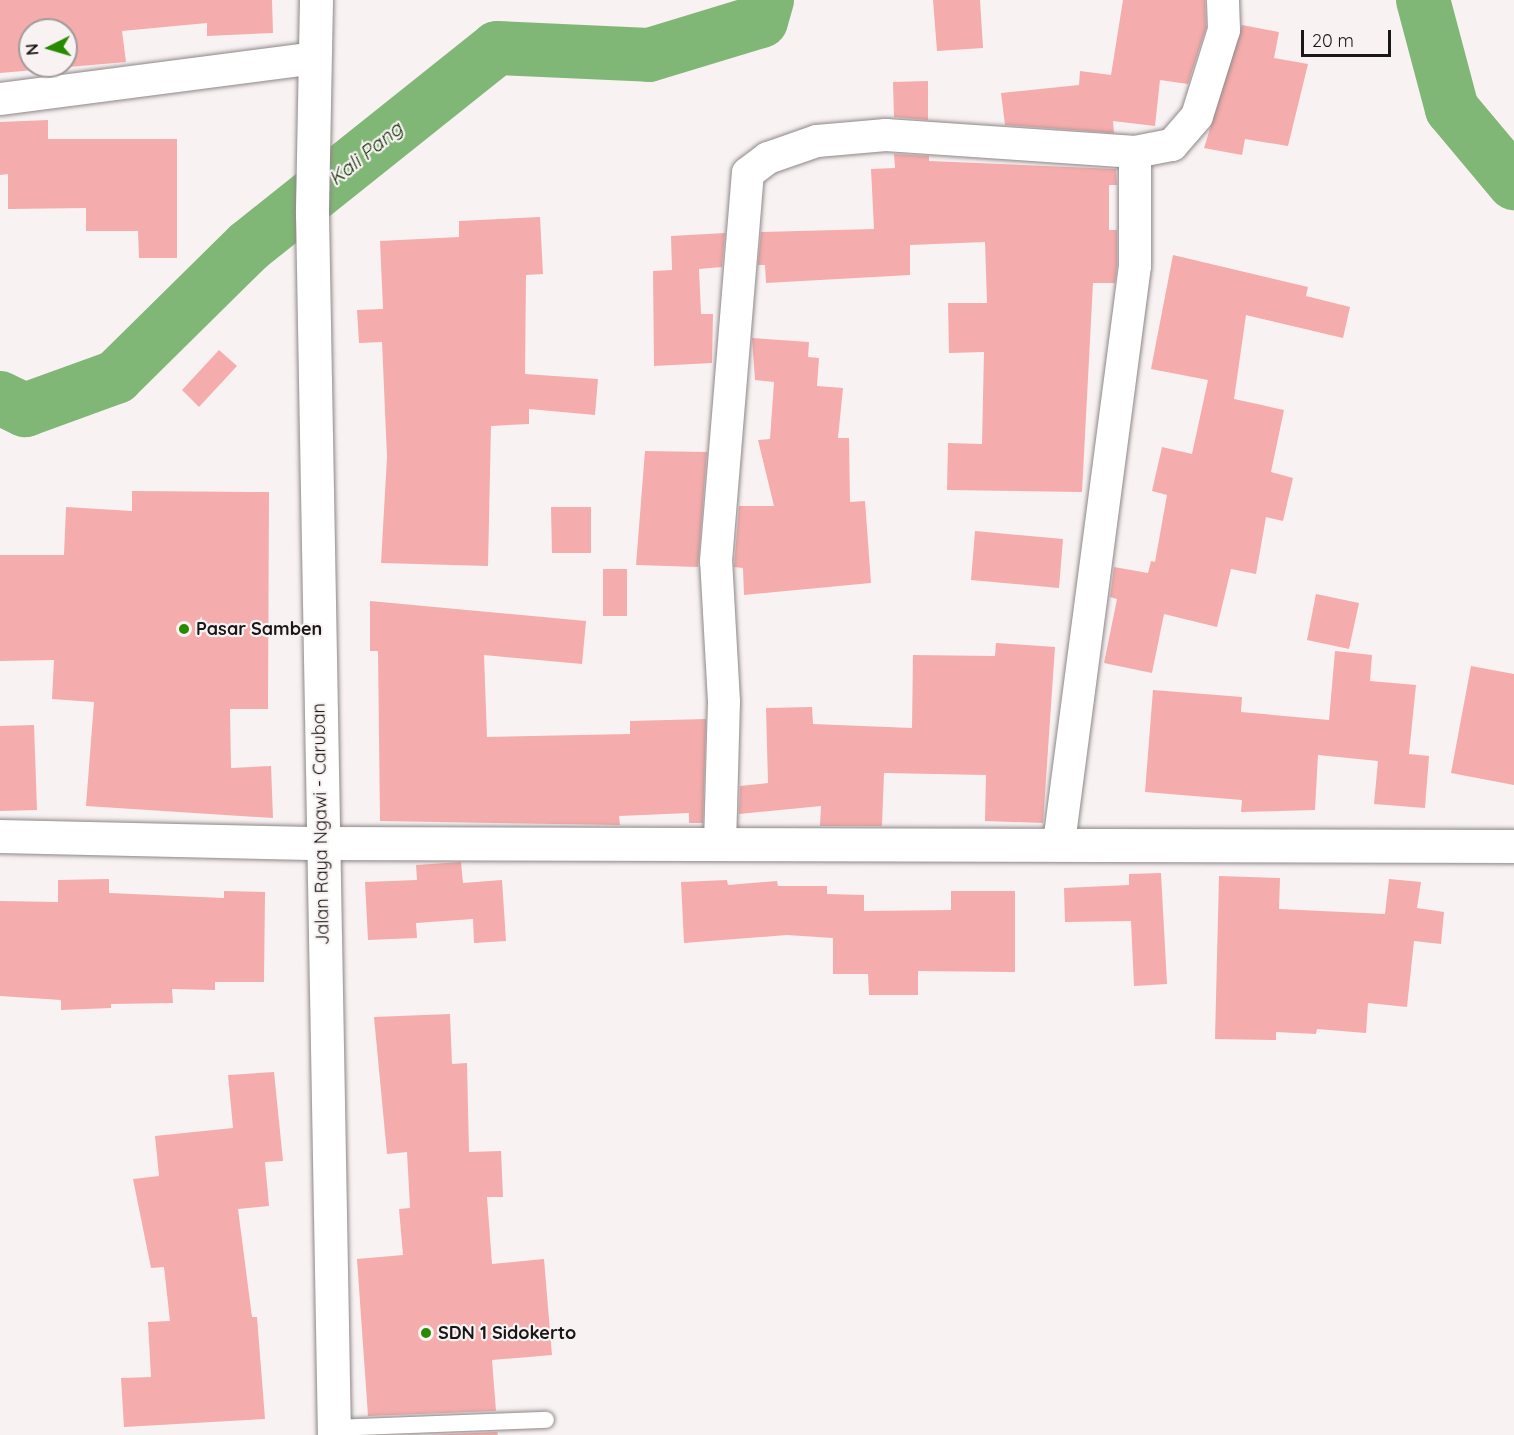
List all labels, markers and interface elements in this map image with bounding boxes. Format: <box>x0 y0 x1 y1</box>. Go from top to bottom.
north arrow <box>18 18 78 78</box>
scale bar <box>1304 18 1394 56</box>
text: 20 m <box>1312 29 1354 52</box>
text: N <box>22 43 43 56</box>
water label: Kali Pang <box>323 116 407 190</box>
place label: Pasar Samben <box>196 618 322 640</box>
marker: Pasar Samben <box>177 622 191 636</box>
street label: Jalan Raya Ngawi - Caruban <box>308 703 334 945</box>
place label: SDN 1 Sidokerto <box>438 1322 576 1344</box>
marker: SDN 1 Sidokerto <box>419 1326 433 1340</box>

